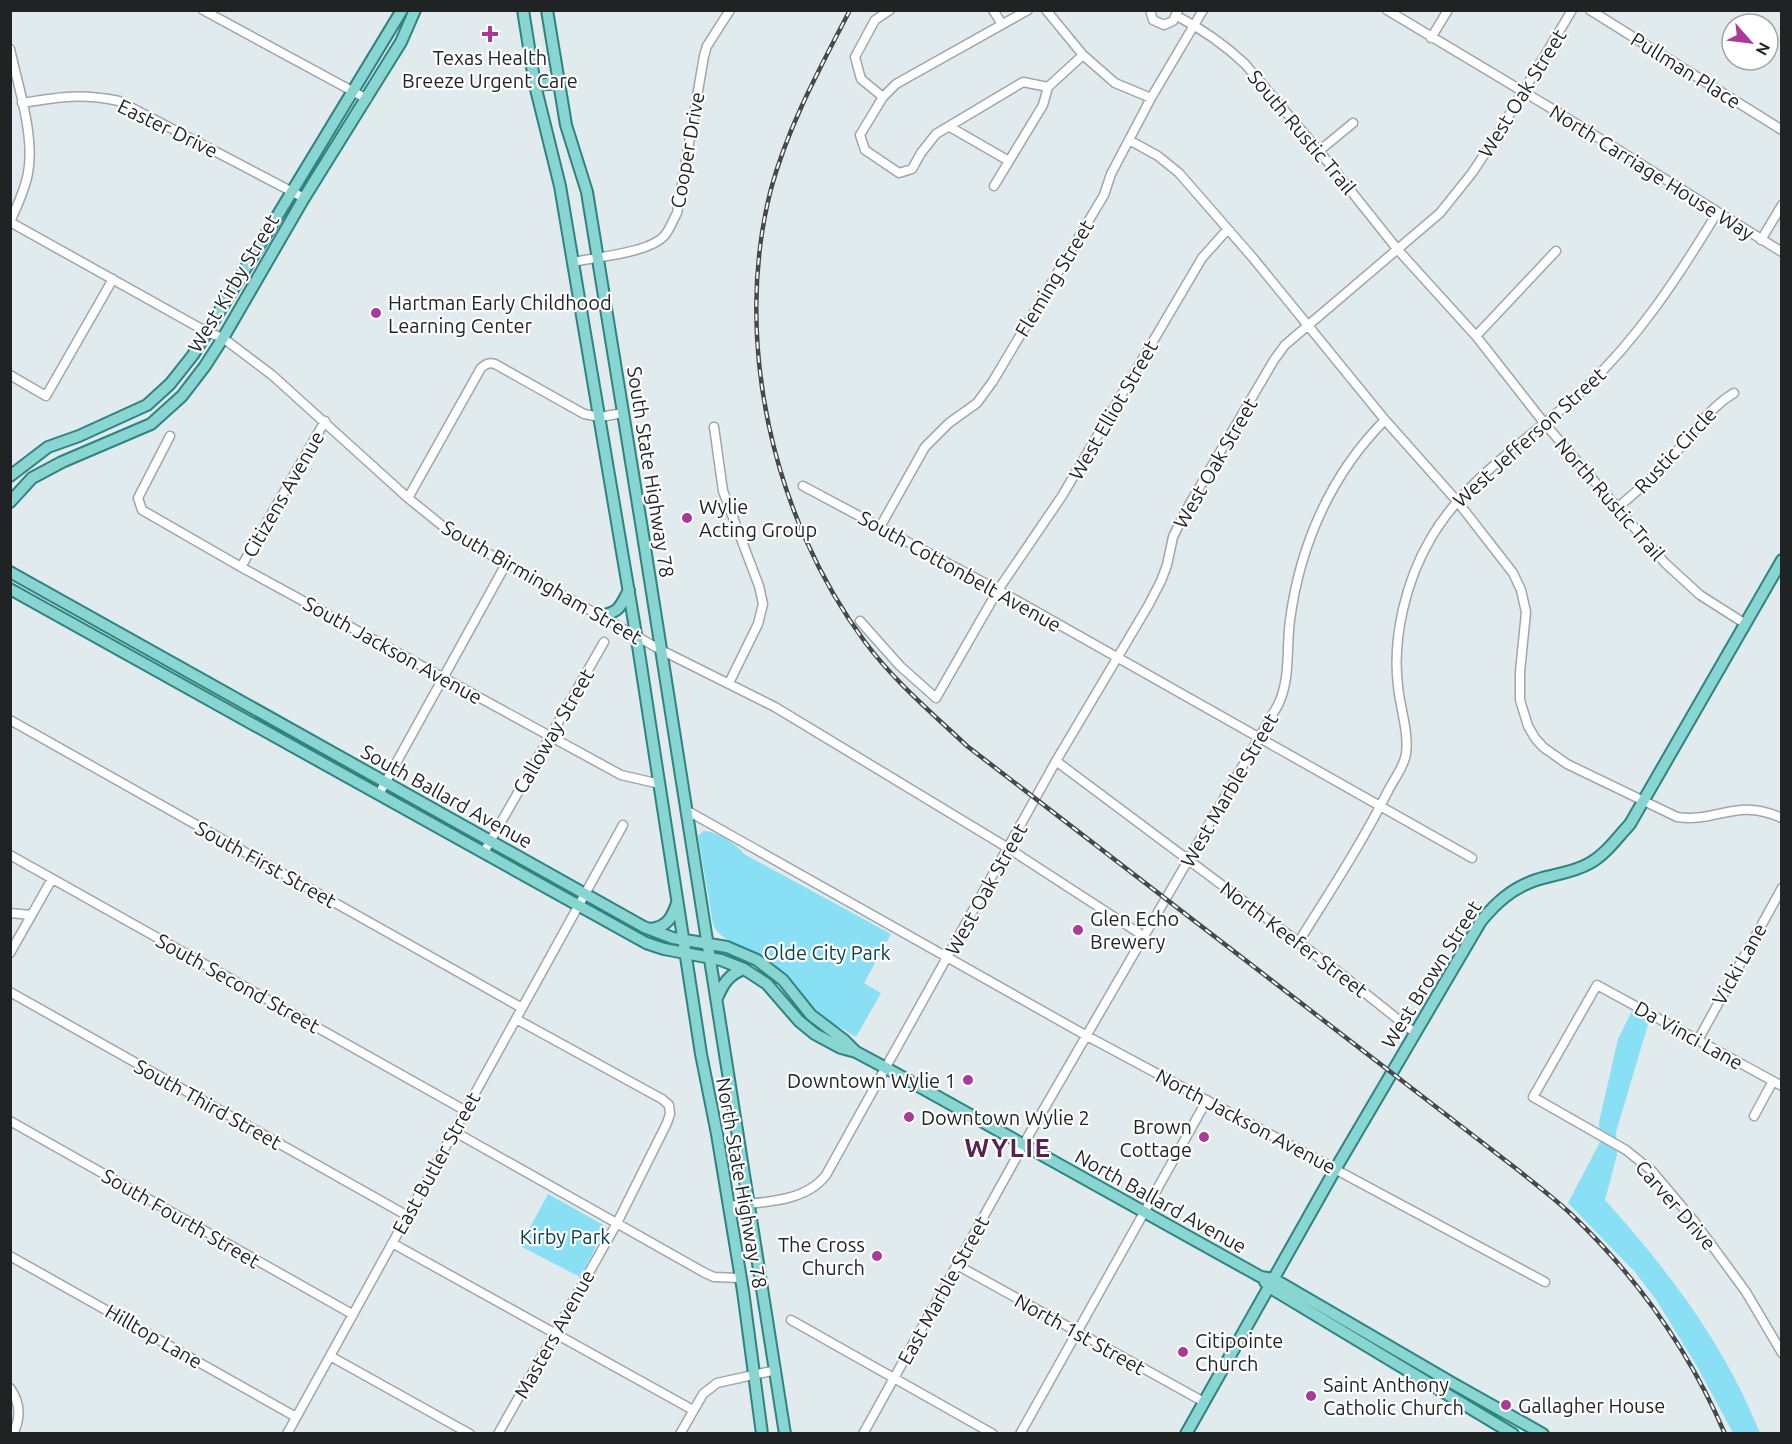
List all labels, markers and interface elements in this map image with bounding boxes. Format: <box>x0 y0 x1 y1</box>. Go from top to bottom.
north arrow <box>1720 12 1780 72</box>
marker: Texas Health Breeze Urgent Care <box>481 25 499 43</box>
street label: West Oak Street <box>1473 25 1571 161</box>
street label: Pullman Place <box>1627 27 1745 113</box>
text: N <box>1752 40 1774 59</box>
place label: Texas Health Breeze Urgent Care <box>402 46 578 92</box>
street label: South Rustic Trail <box>1243 65 1361 199</box>
street label: Cooper Drive <box>665 90 709 210</box>
street label: Easter Drive <box>114 94 222 162</box>
street label: North Carriage House Way <box>1546 100 1759 245</box>
street label: West Kirby Street <box>183 210 283 356</box>
street label: Fleming Street <box>1010 215 1098 341</box>
place label: Hartman Early Childhood Learning Center <box>388 291 612 337</box>
marker: Hartman Early Childhood Learning Center <box>369 306 383 320</box>
street label: West Elliot Street <box>1064 336 1162 484</box>
street label: West Jefferson Street <box>1448 362 1610 512</box>
street label: South State Highway 78 <box>623 365 679 579</box>
street label: West Oak Street <box>1168 394 1262 532</box>
street label: Rustic Circle <box>1629 402 1721 498</box>
street label: Citizens Avenue <box>238 427 328 561</box>
street label: North Rustic Trail <box>1550 433 1670 565</box>
place label: Wylie Acting Group <box>699 495 817 541</box>
street label: South Cottonbelt Avenue <box>855 506 1065 636</box>
marker: Wylie Acting Group <box>680 511 694 525</box>
street label: South Birmingham Street <box>438 515 646 649</box>
street label: South Jackson Avenue <box>300 591 486 709</box>
street label: Calloway Street <box>508 664 598 798</box>
street label: West Marble Street <box>1176 709 1283 871</box>
street label: South Ballard Avenue <box>357 739 537 853</box>
street label: South First Street <box>192 816 341 912</box>
street label: West Oak Street <box>940 819 1032 959</box>
street label: North Keefer Street <box>1216 876 1372 1002</box>
street label: West Brown Street <box>1376 896 1486 1052</box>
place label: Glen Echo Brewery <box>1090 907 1179 953</box>
street label: Vicki Lane <box>1707 919 1771 1009</box>
marker: Glen Echo Brewery <box>1071 923 1085 937</box>
street label: South Second Street <box>152 928 324 1038</box>
park label: Olde City Park <box>763 941 891 964</box>
street label: Da Vinci Lane <box>1631 996 1747 1074</box>
street label: South Third Street <box>130 1054 286 1154</box>
street label: North Jackson Avenue <box>1152 1064 1340 1178</box>
place label: Downtown Wylie 1 <box>787 1069 956 1092</box>
marker: Downtown Wylie 1 <box>961 1073 975 1087</box>
street label: North State Highway 78 <box>712 1076 772 1290</box>
street label: East Butler Street <box>387 1088 485 1238</box>
place label: Downtown Wylie 2 <box>921 1106 1090 1129</box>
marker: Downtown Wylie 2 <box>902 1110 916 1124</box>
place label: Brown Cottage <box>1120 1115 1192 1161</box>
marker: Brown Cottage <box>1197 1130 1211 1144</box>
district label: WYLIE <box>964 1133 1052 1162</box>
street label: North Ballard Avenue <box>1071 1144 1251 1258</box>
street label: Carver Drive <box>1631 1156 1721 1254</box>
street label: South Fourth Street <box>98 1163 264 1273</box>
street label: East Marble Street <box>893 1212 993 1368</box>
park label: Kirby Park <box>520 1225 610 1248</box>
place label: The Cross Church <box>778 1233 865 1279</box>
marker: The Cross Church <box>870 1249 884 1263</box>
street label: Masters Avenue <box>509 1266 599 1402</box>
street label: North 1st Street <box>1011 1289 1149 1379</box>
street label: Hilltop Lane <box>101 1299 207 1373</box>
place label: Citipointe Church <box>1195 1329 1283 1375</box>
marker: Citipointe Church <box>1176 1345 1190 1359</box>
place label: Saint Anthony Catholic Church <box>1323 1373 1464 1419</box>
marker: Saint Anthony Catholic Church <box>1304 1389 1318 1403</box>
place label: Gallagher House <box>1518 1394 1665 1417</box>
marker: Gallagher House <box>1499 1398 1513 1412</box>

